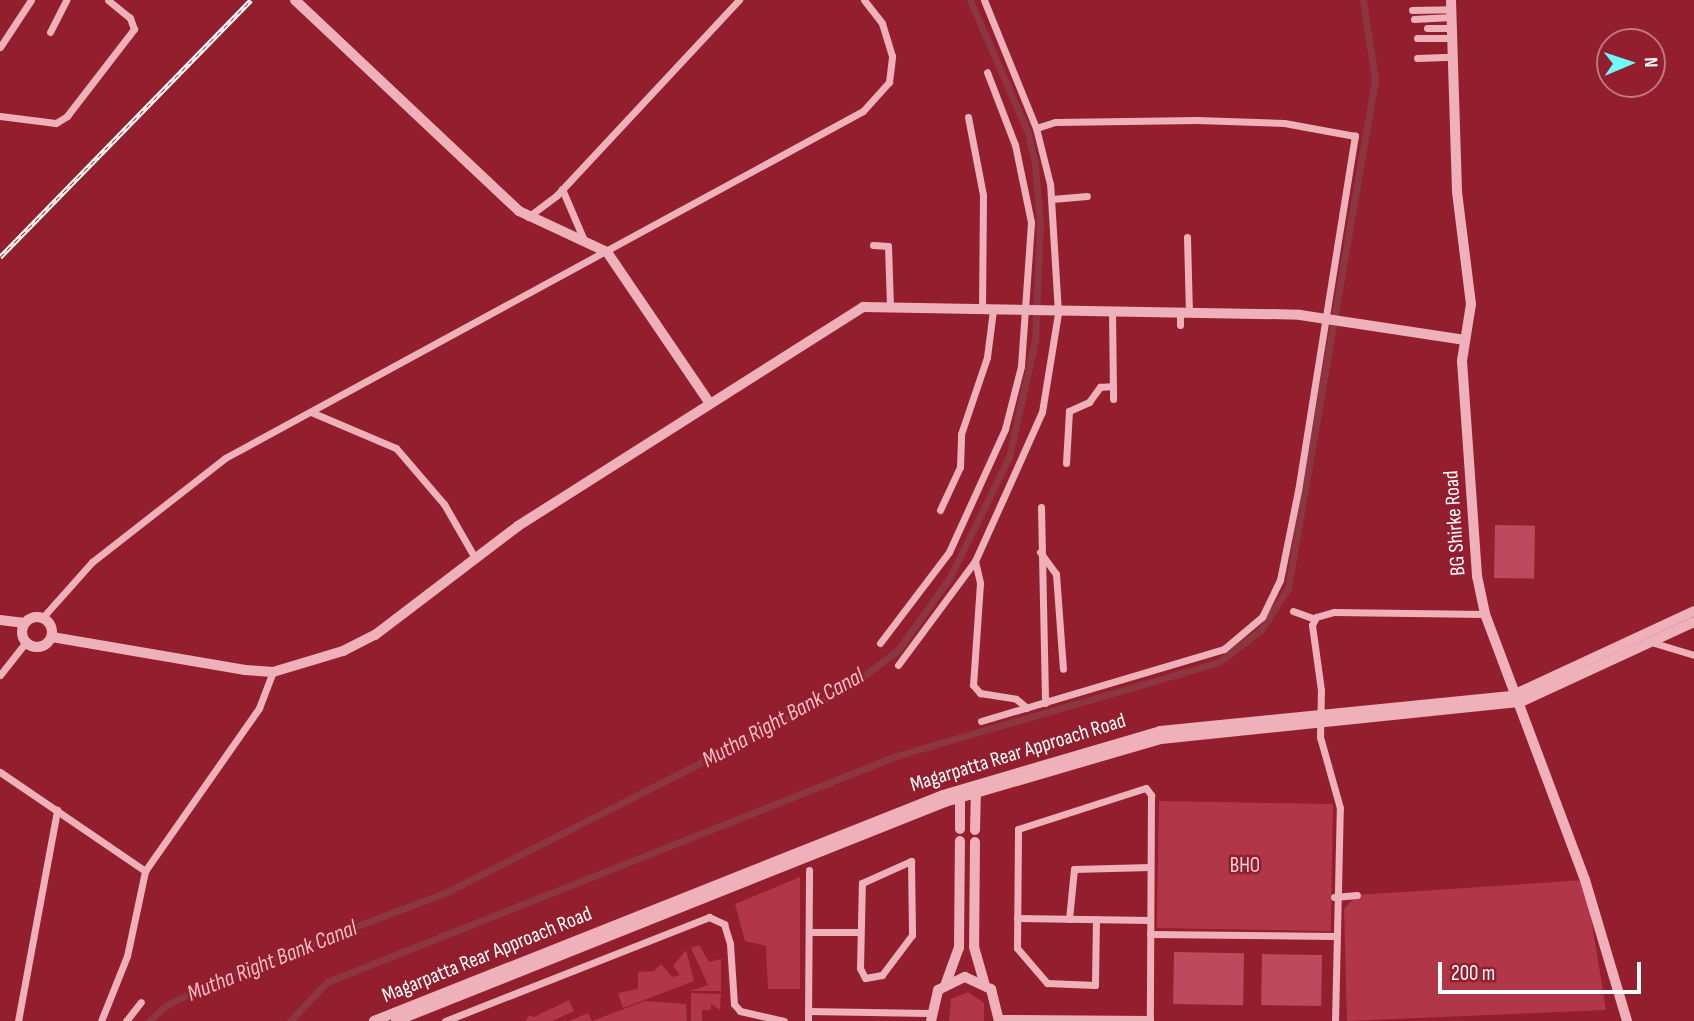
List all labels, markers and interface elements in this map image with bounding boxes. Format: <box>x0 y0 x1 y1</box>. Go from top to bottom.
north arrow <box>1596 28 1666 98</box>
text: N <box>1639 57 1662 68</box>
street label: BG Shirke Road <box>1439 469 1471 577</box>
water label: Mutha Right Bank Canal <box>697 662 869 774</box>
street label: Magarpatta Rear Approach Road <box>907 708 1129 798</box>
park label: BHO <box>1230 853 1260 879</box>
street label: Magarpatta Rear Approach Road <box>378 901 596 1009</box>
water label: Mutha Right Bank Canal <box>183 914 361 1008</box>
scale bar <box>1442 948 1645 992</box>
text: 200 m <box>1451 961 1495 986</box>

